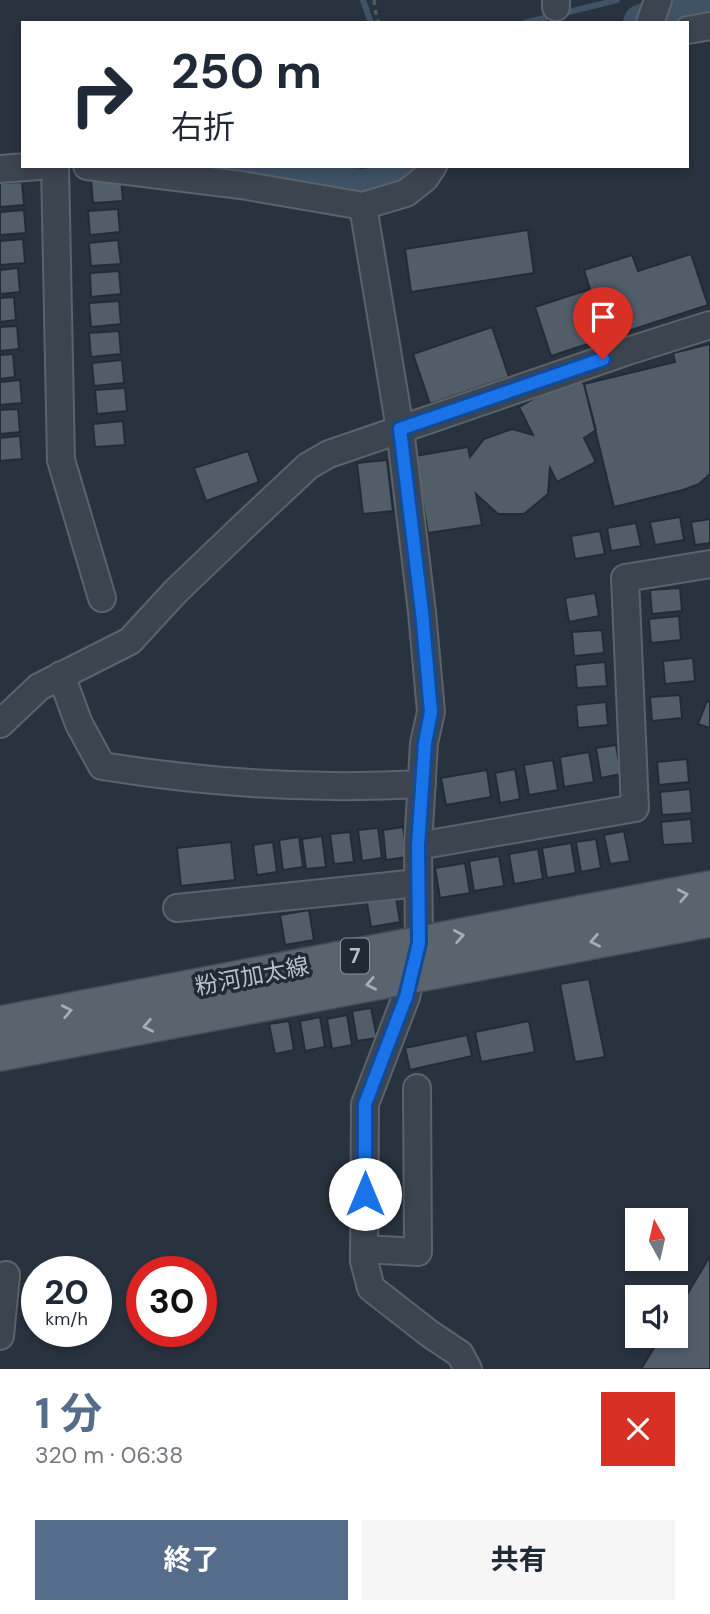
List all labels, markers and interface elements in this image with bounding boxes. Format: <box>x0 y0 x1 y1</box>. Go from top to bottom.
text: 250 m <box>171 39 322 103</box>
icon: right <box>56 49 147 140</box>
text: 右折 <box>171 106 235 148</box>
pin <box>573 287 633 359</box>
icon: arrive <box>584 298 622 336</box>
one-way arrow <box>677 888 689 903</box>
one-way arrow <box>453 929 465 944</box>
one-way arrow <box>589 933 601 948</box>
road number: 7 <box>341 939 369 974</box>
street label: 粉河加太線 <box>193 950 311 1002</box>
one-way arrow <box>365 976 377 991</box>
one-way arrow <box>61 1004 73 1019</box>
one-way arrow <box>142 1017 154 1032</box>
position arrow <box>328 1157 402 1231</box>
north arrow <box>625 1208 688 1270</box>
map controls <box>625 1208 688 1348</box>
speed limit sign: 30 <box>126 1256 217 1347</box>
text: 20 <box>44 1269 89 1315</box>
button: sound <box>625 1285 688 1348</box>
text: km/h <box>45 1307 88 1331</box>
text: 1 分 <box>35 1386 102 1441</box>
button: close <box>601 1392 675 1466</box>
text: 320 m · 06:38 <box>35 1440 183 1470</box>
button: 終了 <box>35 1520 348 1600</box>
button: 共有 <box>362 1520 675 1600</box>

